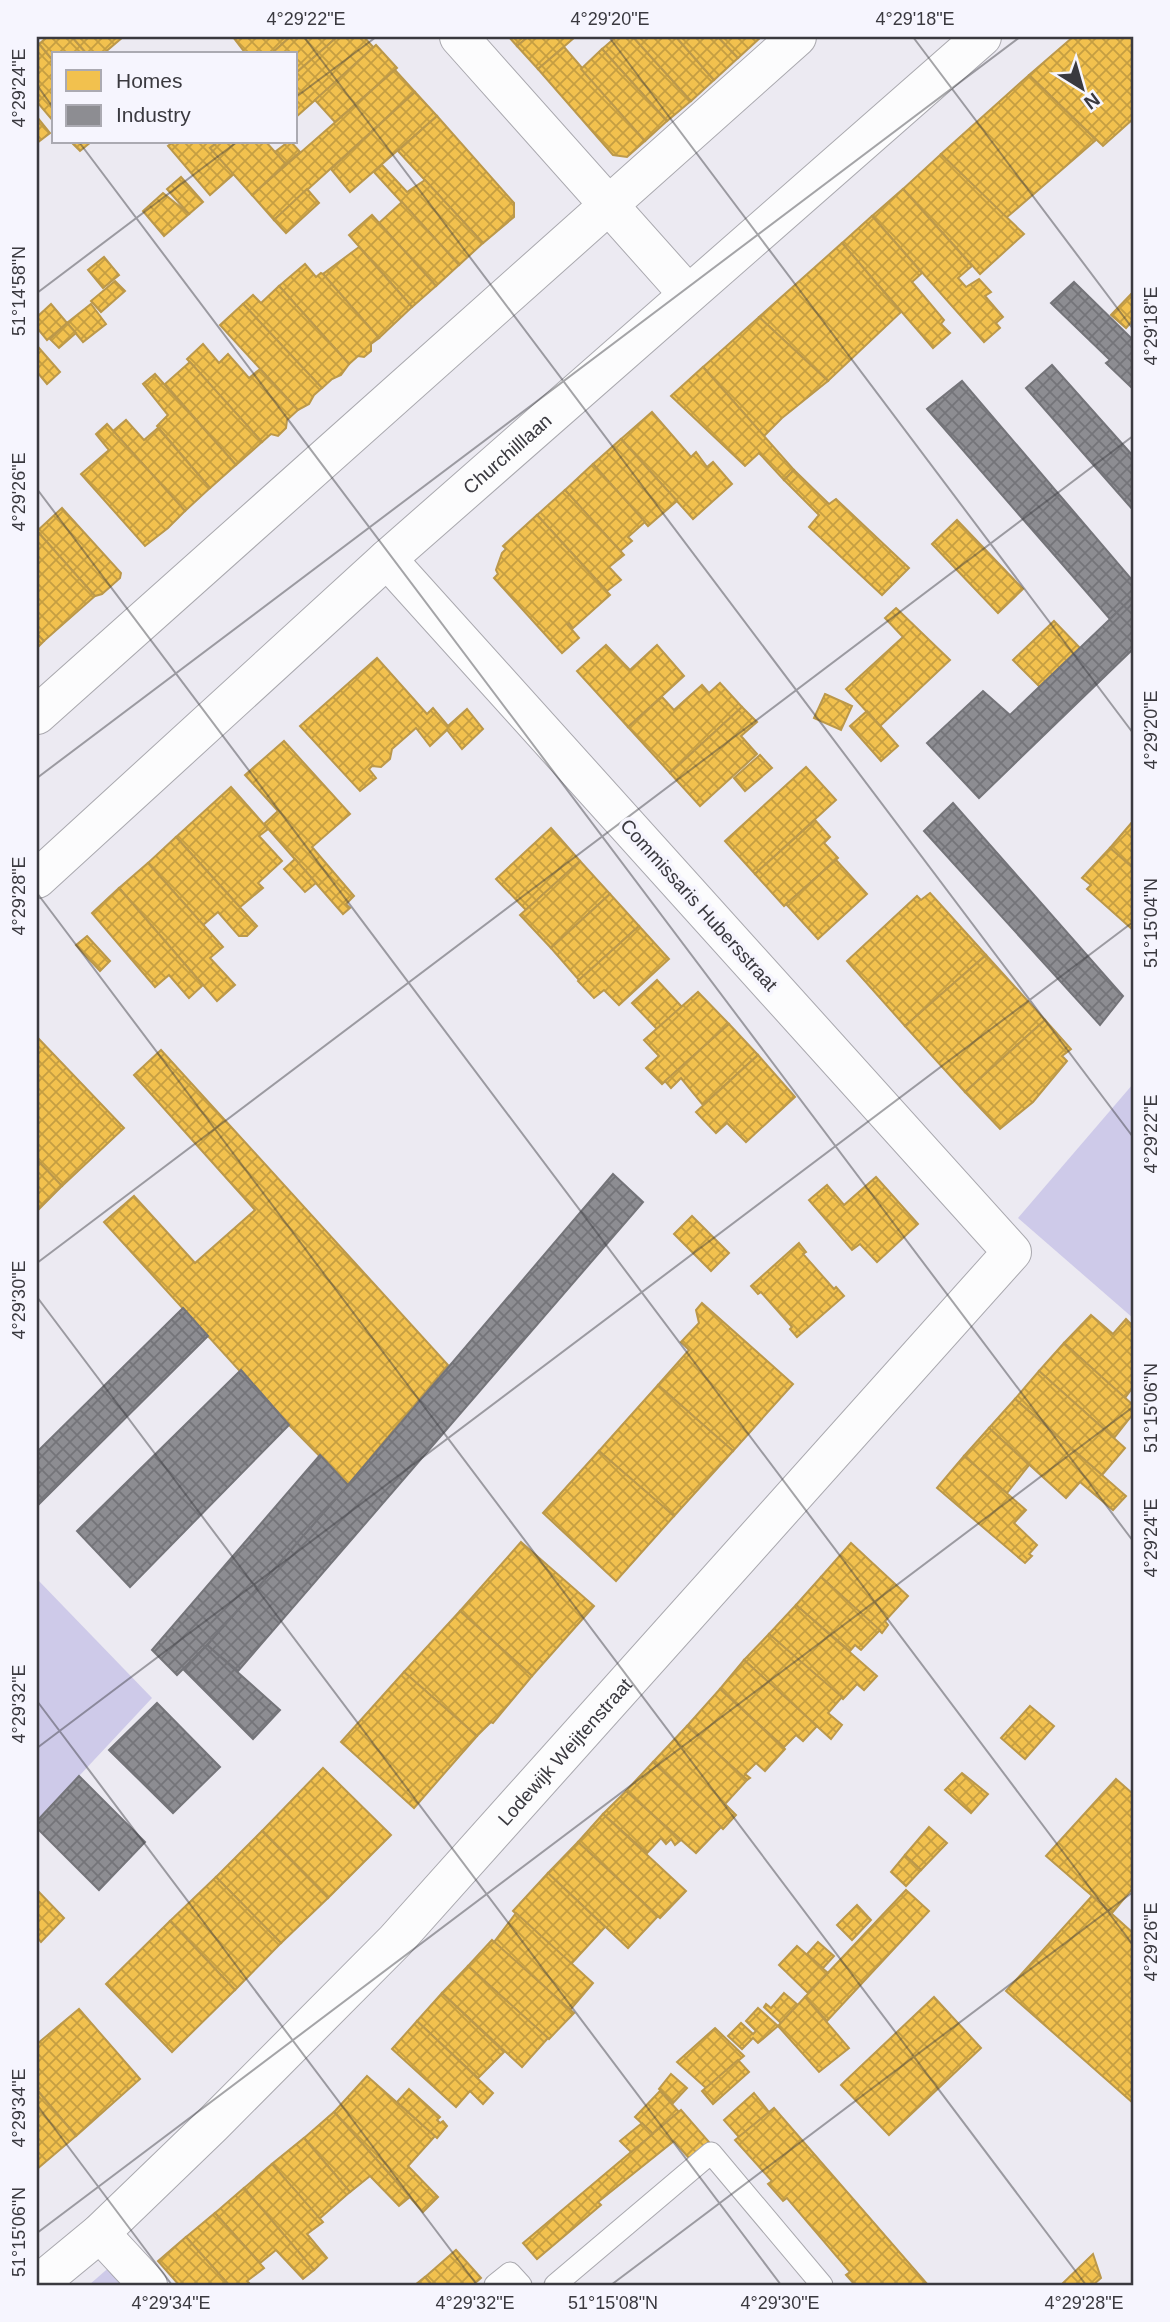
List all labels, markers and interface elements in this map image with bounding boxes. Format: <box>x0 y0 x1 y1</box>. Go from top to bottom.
text: 4°29'22"E <box>266 9 346 29</box>
text: 4°29'20"E <box>570 9 650 29</box>
text: 4°29'18"E <box>875 9 955 29</box>
text: 4°29'24"E <box>9 48 29 128</box>
legend <box>52 52 298 144</box>
north arrow <box>1048 52 1118 122</box>
text: Homes <box>116 69 183 92</box>
text: N <box>1080 89 1104 114</box>
text: Industry <box>116 103 191 126</box>
text: 51°14'58"N <box>9 246 29 336</box>
text: 4°29'18"E <box>1141 286 1161 366</box>
street label: Churchilllaan <box>459 409 555 498</box>
text: 4°29'26"E <box>9 452 29 532</box>
text: 4°29'20"E <box>1141 690 1161 770</box>
street label: Commissaris Hubersstraat <box>616 815 782 996</box>
text: 4°29'28"E <box>9 856 29 936</box>
text: 51°15'04"N <box>1141 878 1161 968</box>
text: 4°29'22"E <box>1141 1094 1161 1174</box>
text: 4°29'30"E <box>9 1260 29 1340</box>
text: 51°15'06"N <box>1141 1363 1161 1453</box>
text: 4°29'24"E <box>1141 1498 1161 1578</box>
text: 4°29'32"E <box>9 1664 29 1744</box>
street label: Lodewijk Weijtenstraat <box>493 1673 636 1829</box>
text: 4°29'26"E <box>1141 1902 1161 1982</box>
text: 4°29'34"E <box>9 2068 29 2148</box>
text: 51°15'06"N <box>9 2187 29 2277</box>
text: 4°29'34"E <box>131 2293 211 2313</box>
text: 4°29'32"E <box>435 2293 515 2313</box>
text: 51°15'08"N <box>568 2293 658 2313</box>
text: 4°29'30"E <box>740 2293 820 2313</box>
text: 4°29'28"E <box>1044 2293 1124 2313</box>

